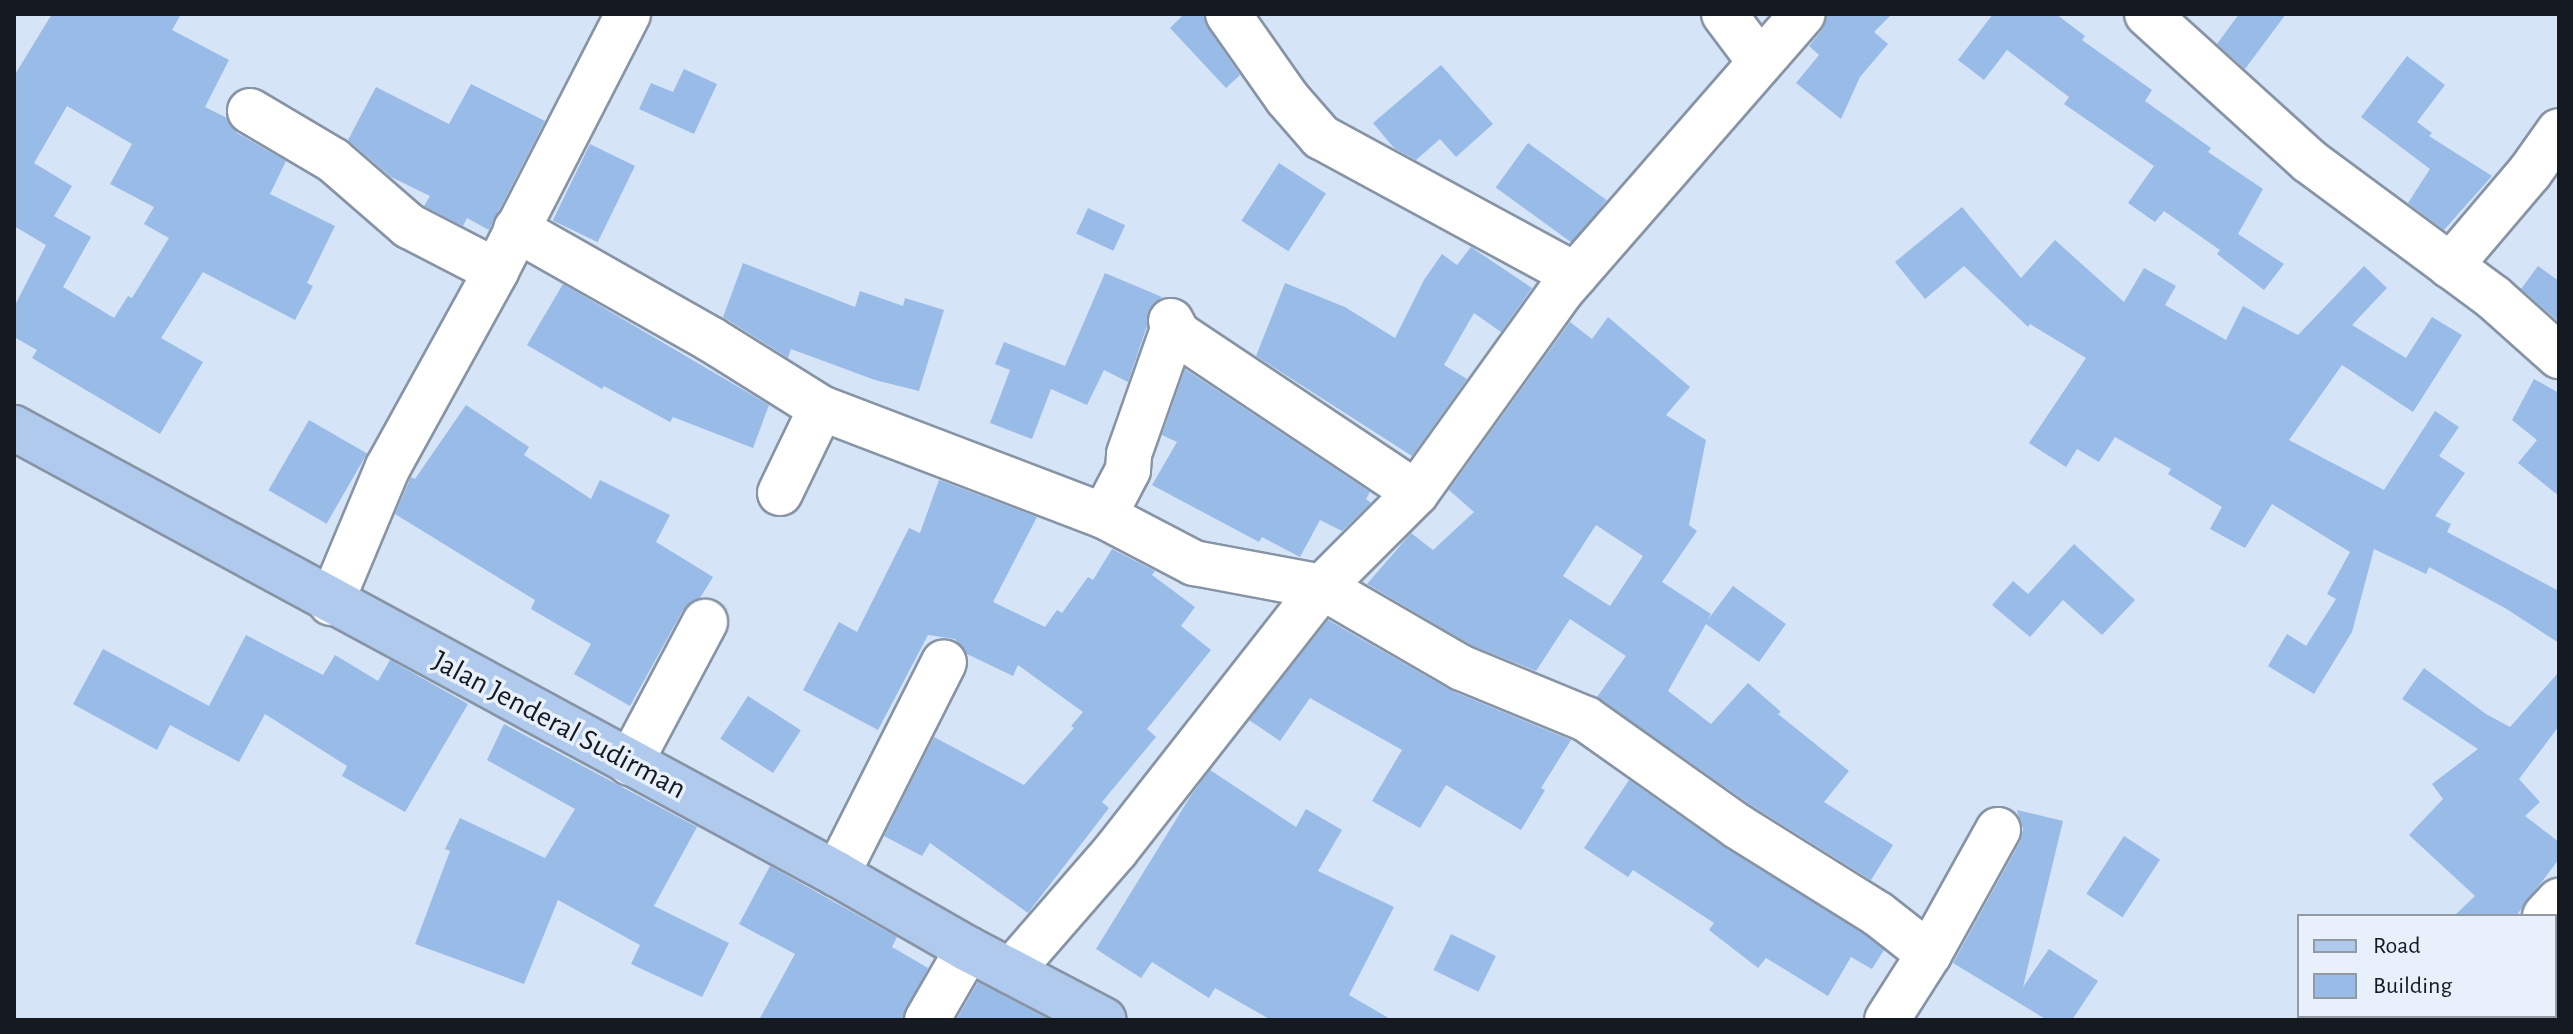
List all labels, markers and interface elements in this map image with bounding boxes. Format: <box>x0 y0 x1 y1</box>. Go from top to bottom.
street label: Jalan Jenderal Sudirman <box>426 643 692 807</box>
legend <box>2297 914 2557 1018</box>
text: Road <box>2373 934 2421 958</box>
text: Building <box>2373 974 2452 998</box>

